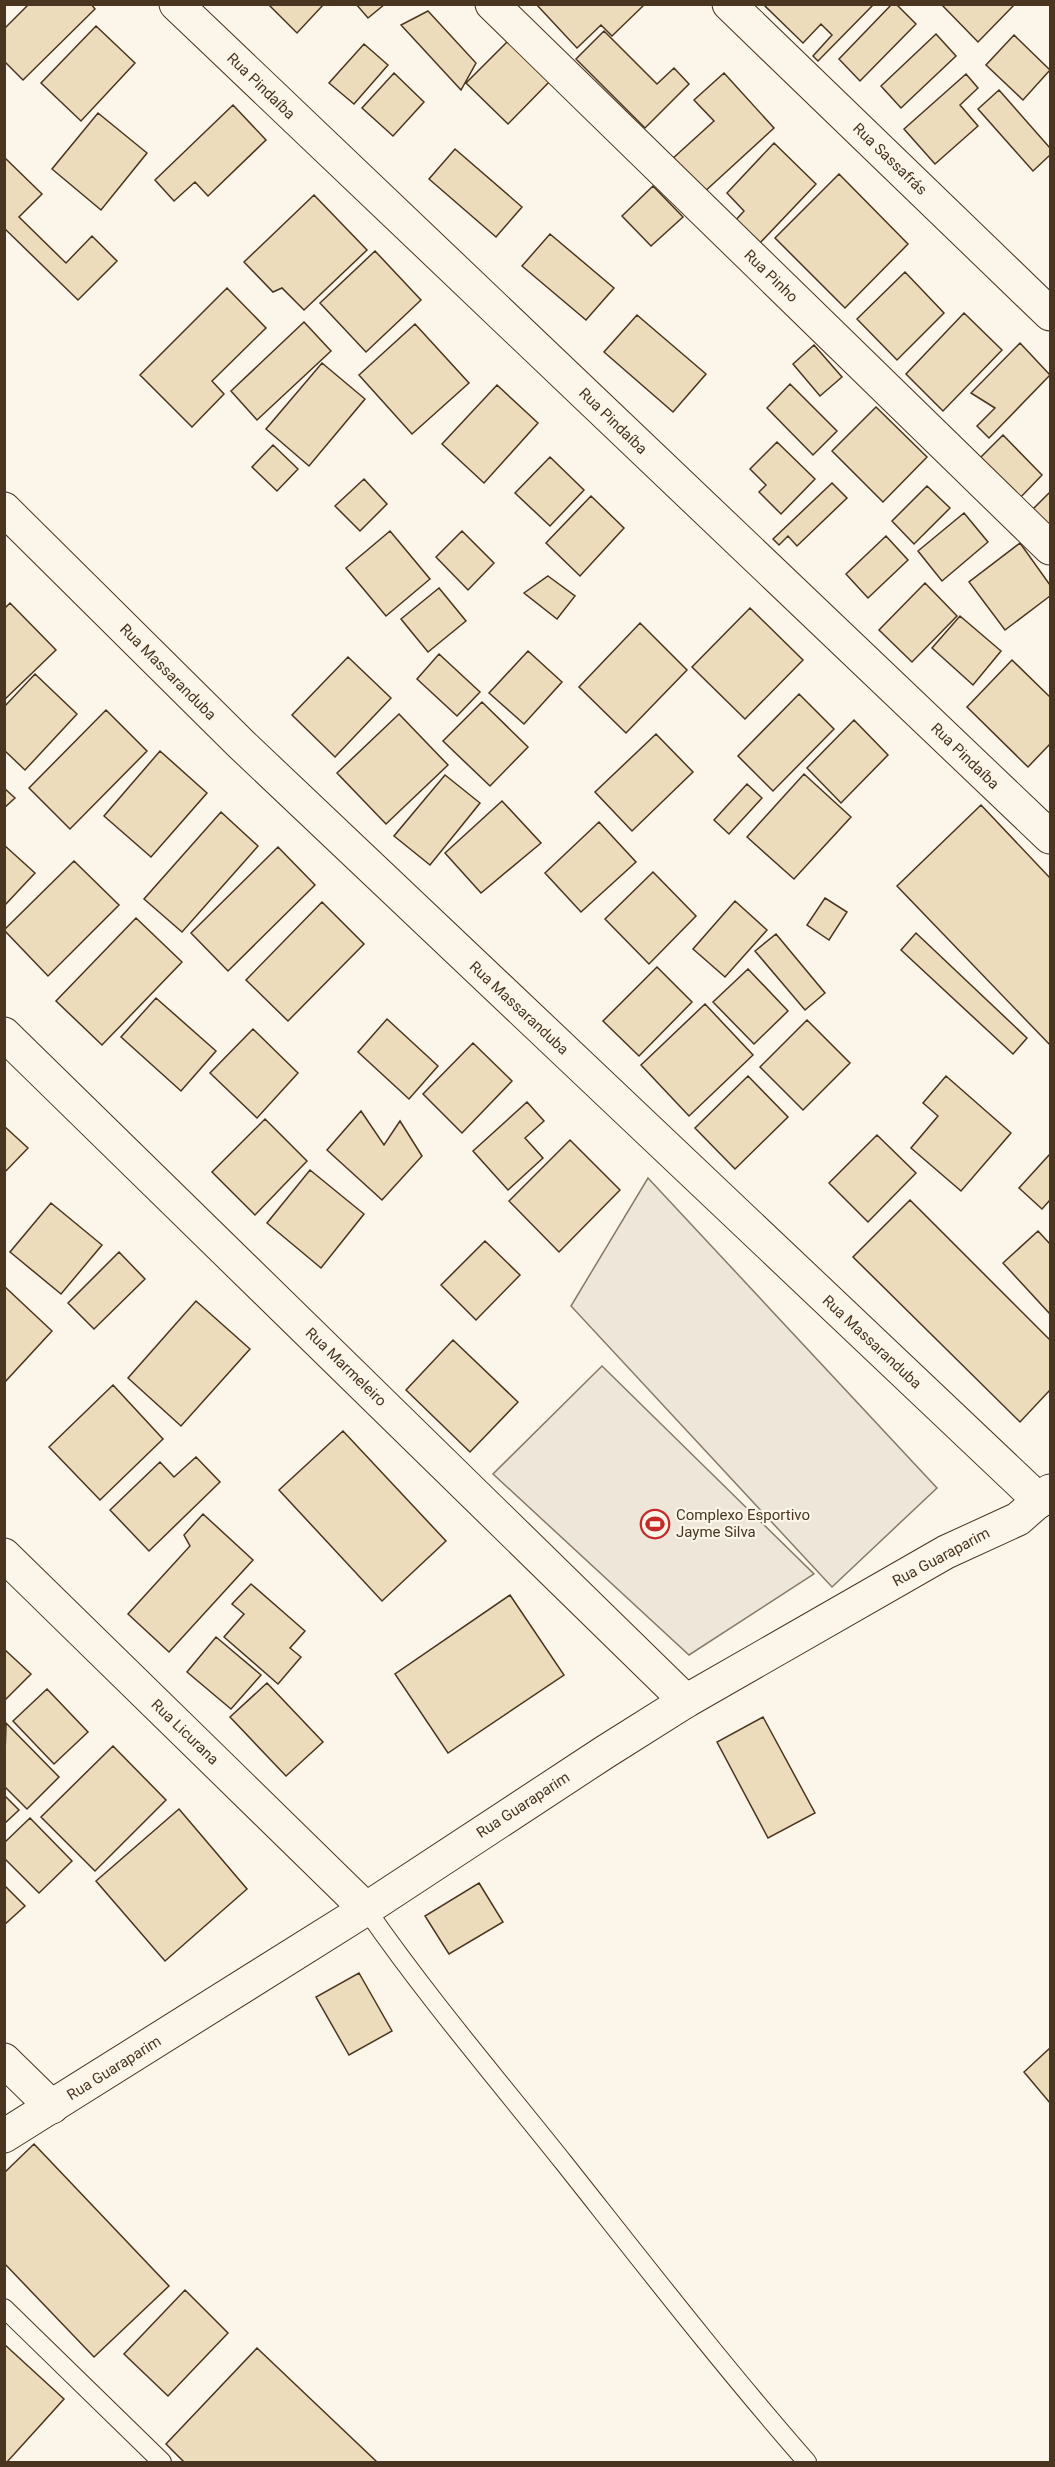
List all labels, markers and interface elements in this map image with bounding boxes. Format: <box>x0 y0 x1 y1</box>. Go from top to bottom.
street label: Rua Pindaíba <box>223 49 299 123</box>
street label: Rua Sassafrás <box>849 119 931 199</box>
street label: Rua Pinho <box>740 246 802 306</box>
street label: Rua Pindaíba <box>575 384 651 458</box>
street label: Rua Massaranduba <box>116 620 220 724</box>
street label: Rua Pindaíba <box>927 719 1003 793</box>
street label: Rua Massaranduba <box>466 957 572 1059</box>
street label: Rua Massaranduba <box>819 1291 925 1393</box>
street label: Rua Marmeleiro <box>302 1324 390 1410</box>
place label: Complexo Esportivo Jayme Silva <box>676 1506 810 1541</box>
sports icon: Complexo Esportivo Jayme Silva <box>639 1508 671 1540</box>
street label: Rua Guaraparim <box>889 1524 993 1590</box>
street label: Rua Licurana <box>148 1695 222 1769</box>
street label: Rua Guaraparim <box>473 1768 573 1842</box>
street label: Rua Guaraparim <box>64 2032 164 2104</box>

